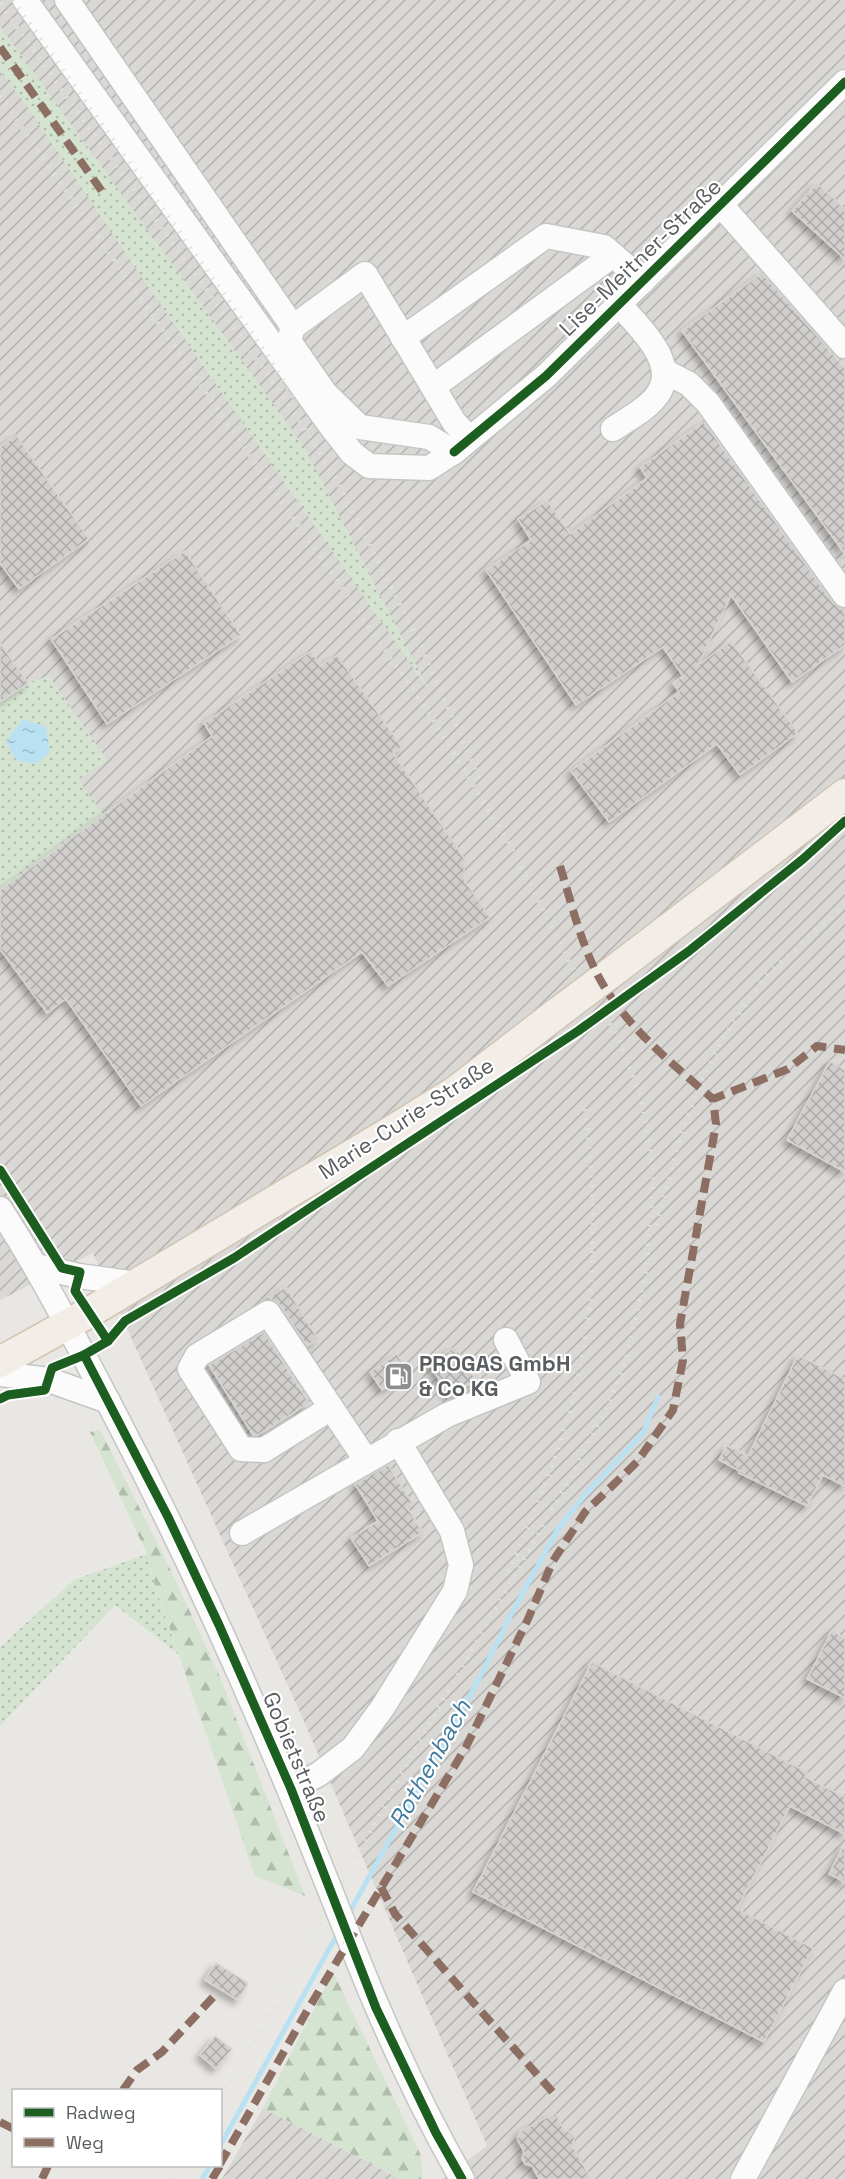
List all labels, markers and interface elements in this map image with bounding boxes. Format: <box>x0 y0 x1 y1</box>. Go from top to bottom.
street label: Lise-Meitner-Straße <box>553 172 727 342</box>
street label: Marie-Curie-Straße <box>313 1051 499 1185</box>
place label: PROGAS GmbH & Co KG <box>419 1349 570 1402</box>
fuel station icon: PROGAS GmbH & Co KG <box>382 1360 414 1392</box>
street label: Gobietstraße <box>257 1687 337 1827</box>
water label: Rothenbach <box>382 1693 478 1833</box>
legend <box>12 2089 222 2167</box>
text: Radweg <box>66 2101 136 2124</box>
text: Weg <box>66 2131 104 2154</box>

